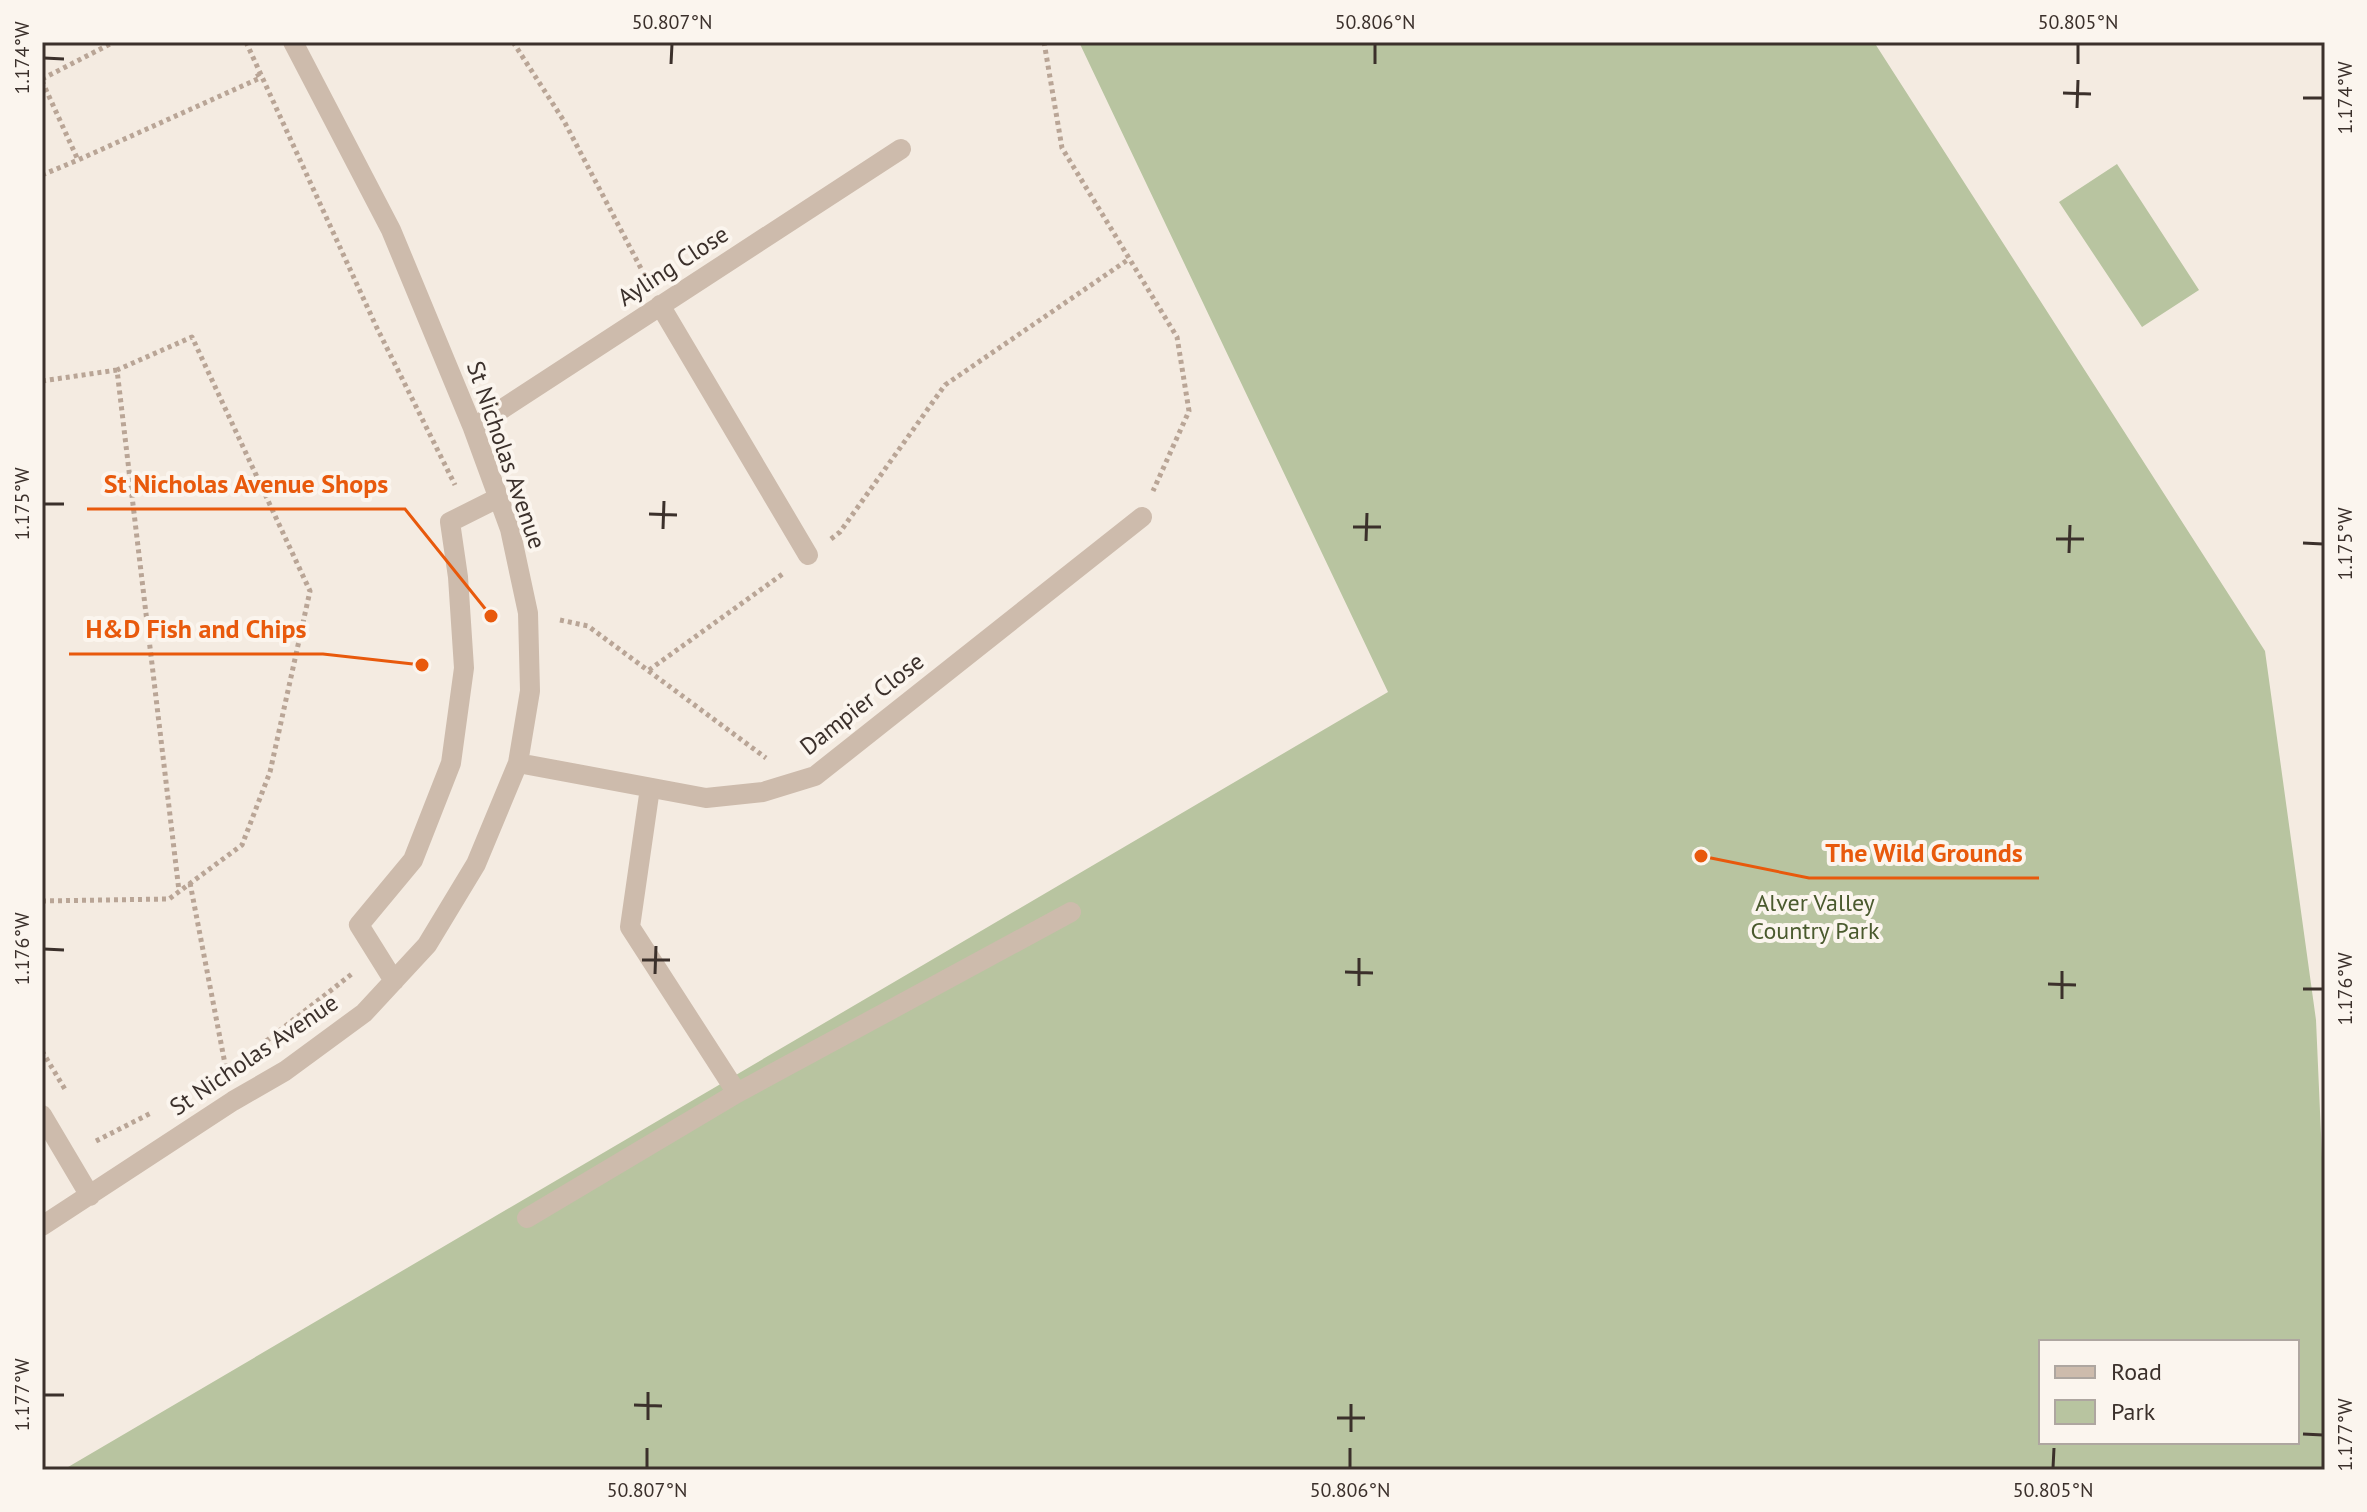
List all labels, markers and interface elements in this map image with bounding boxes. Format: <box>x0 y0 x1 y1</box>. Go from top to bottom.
text: 50.807°N <box>632 9 712 35</box>
text: 50.806°N <box>1335 9 1415 35</box>
text: 50.805°N <box>2038 9 2118 35</box>
text: 1.174°W <box>9 21 35 94</box>
text: 1.174°W <box>2332 61 2358 134</box>
street label: Ayling Close <box>611 218 734 313</box>
street label: St Nicholas Avenue <box>460 357 553 553</box>
callout: St Nicholas Avenue Shops <box>87 459 405 509</box>
text: 1.175°W <box>9 467 35 540</box>
text: St Nicholas Avenue Shops <box>104 467 388 500</box>
text: 1.175°W <box>2332 507 2358 580</box>
callout: H&D Fish and Chips <box>69 604 323 654</box>
text: H&D Fish and Chips <box>85 612 307 645</box>
street label: Dampier Close <box>793 645 930 762</box>
callout: The Wild Grounds <box>1809 828 2039 878</box>
text: The Wild Grounds <box>1825 836 2023 869</box>
park label: Alver Valley Country Park <box>1751 887 1880 946</box>
text: 1.176°W <box>9 912 35 985</box>
text: 1.176°W <box>2332 952 2358 1025</box>
street label: St Nicholas Avenue <box>164 987 344 1122</box>
legend <box>2039 1340 2299 1444</box>
text: Road <box>2111 1356 2162 1387</box>
text: 1.177°W <box>9 1358 35 1431</box>
text: Park <box>2111 1396 2156 1427</box>
text: 1.177°W <box>2332 1398 2358 1471</box>
text: 50.807°N <box>607 1477 687 1503</box>
text: 50.806°N <box>1310 1477 1390 1503</box>
text: 50.805°N <box>2013 1477 2093 1503</box>

